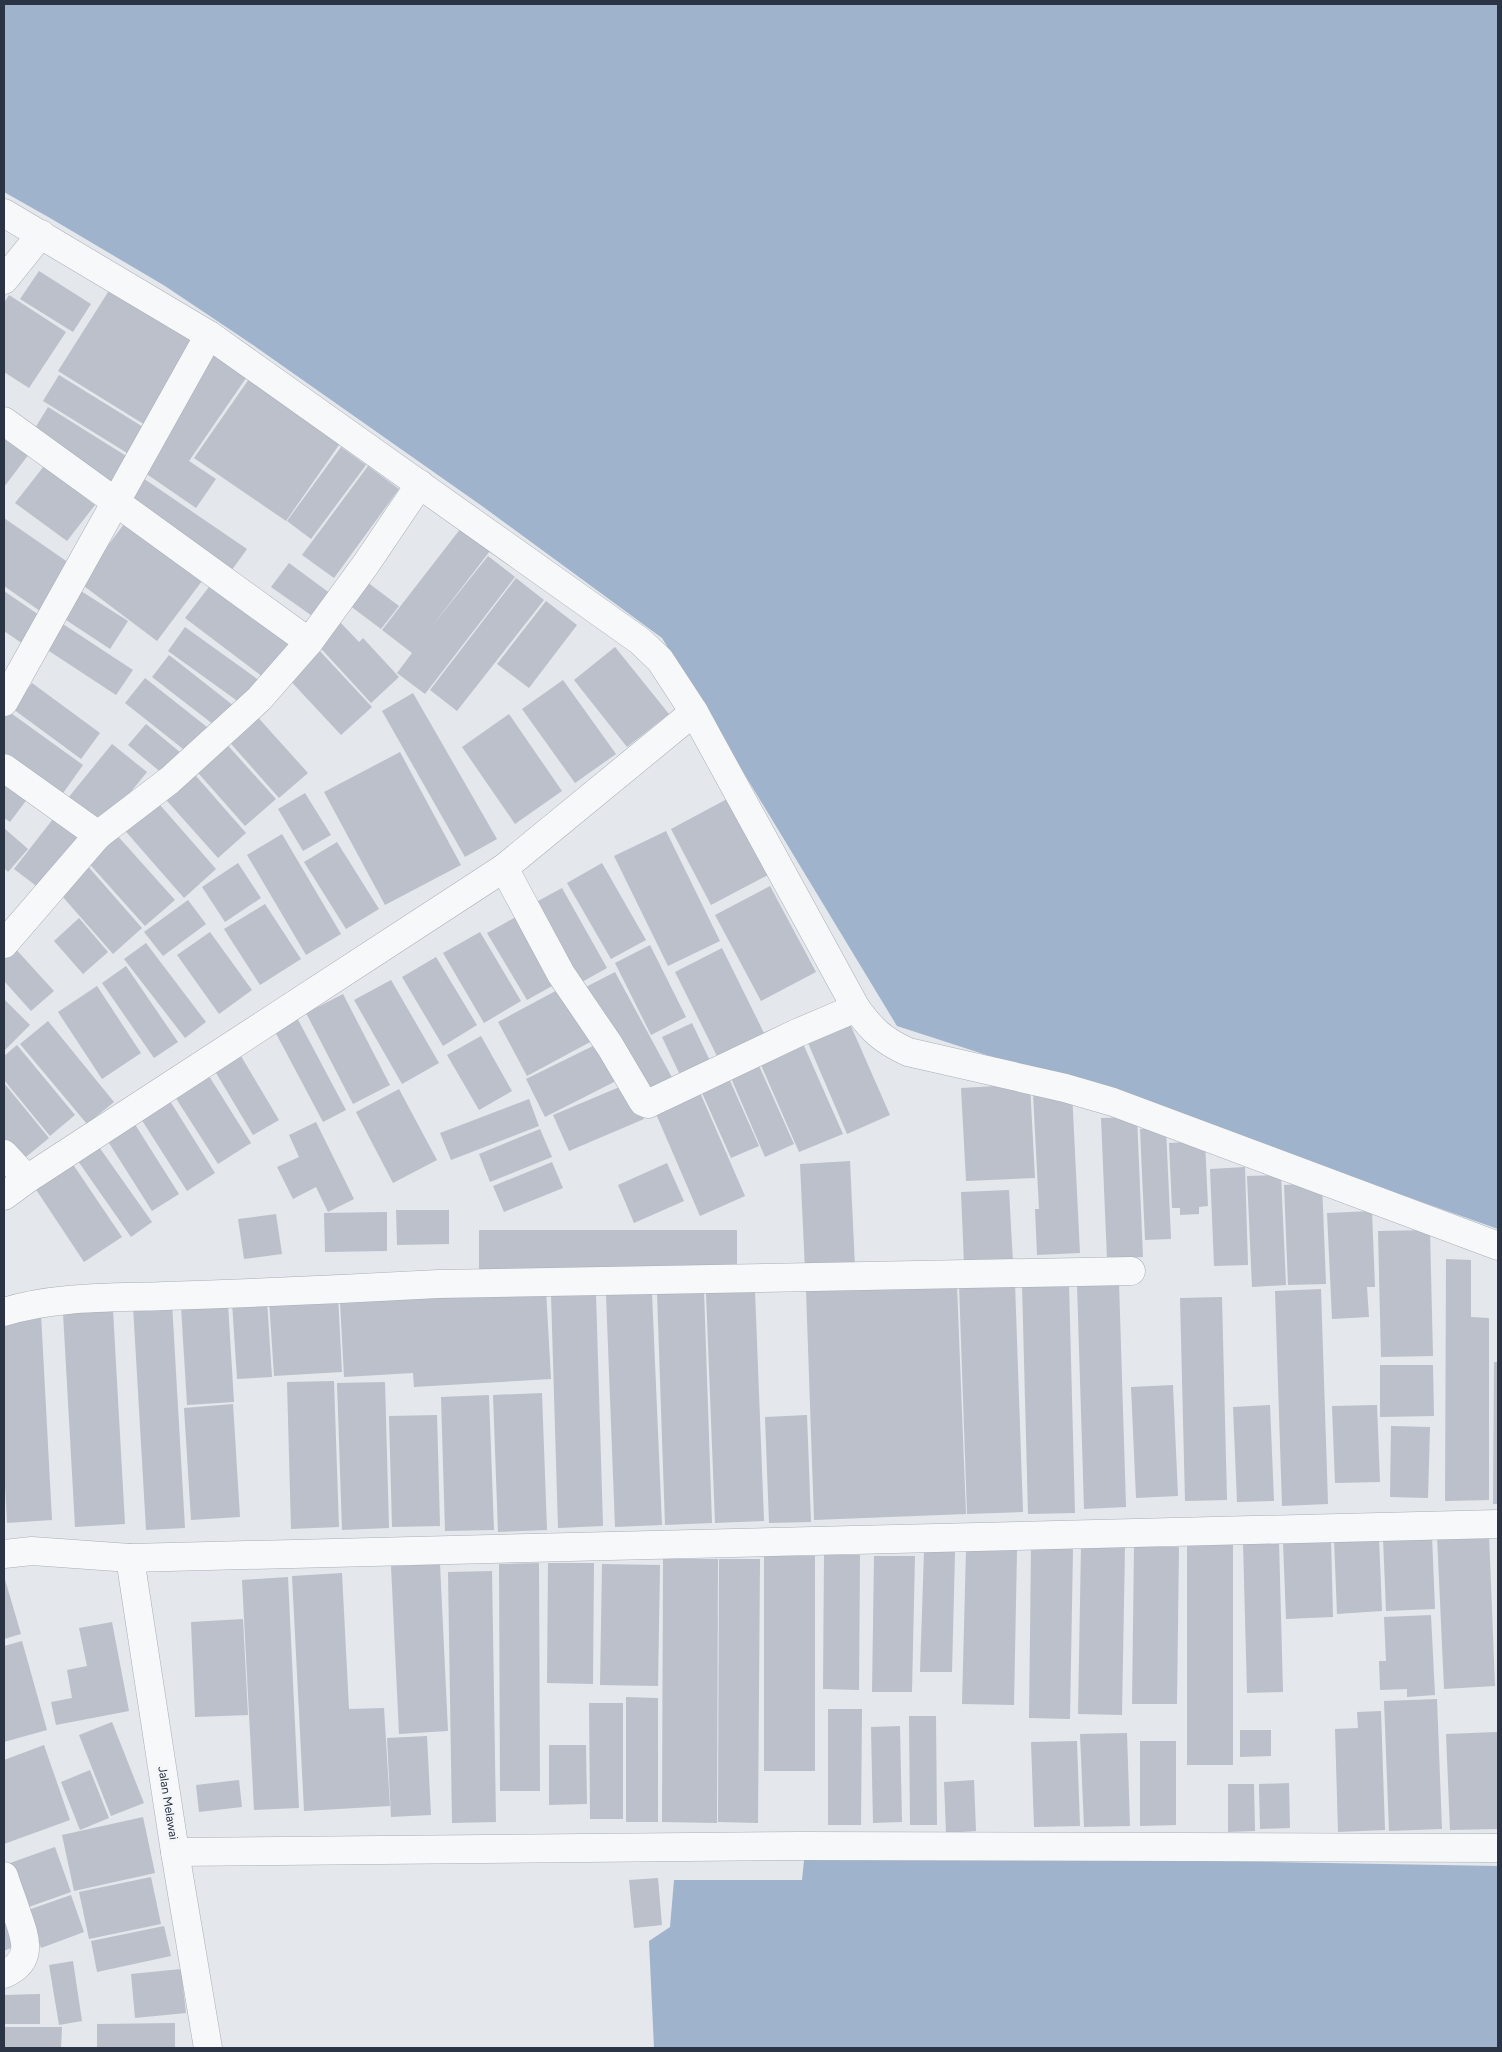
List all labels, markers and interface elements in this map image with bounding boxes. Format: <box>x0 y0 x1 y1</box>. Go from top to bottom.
street label: Jalan Melawai <box>155 1765 181 1841</box>

